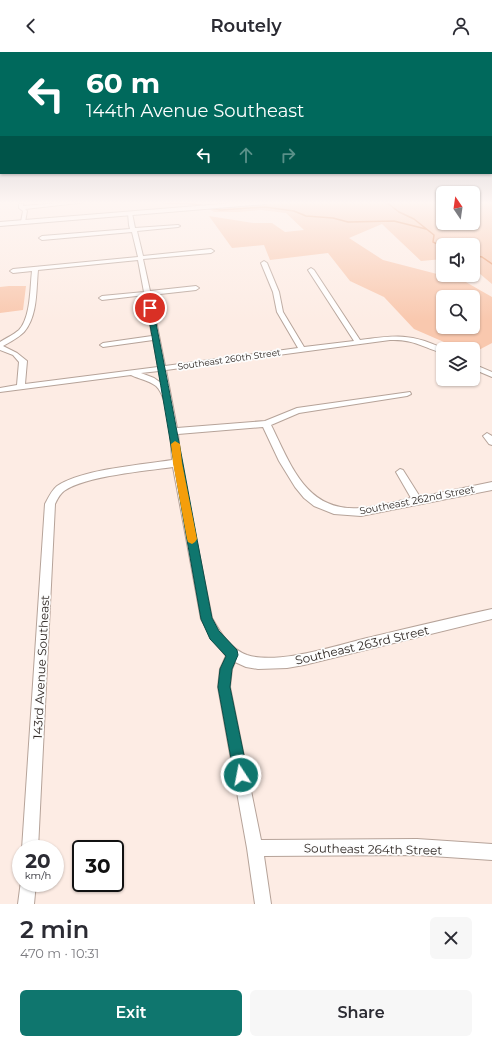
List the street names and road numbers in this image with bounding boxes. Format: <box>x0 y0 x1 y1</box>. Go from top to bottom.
street label: Southeast 260th Street <box>177 346 282 372</box>
street label: Southeast 262nd Street <box>358 482 476 518</box>
street label: 143rd Avenue Southeast <box>30 595 52 739</box>
street label: Southeast 263rd Street <box>294 622 431 668</box>
street label: Southeast 264th Street <box>304 840 442 858</box>

